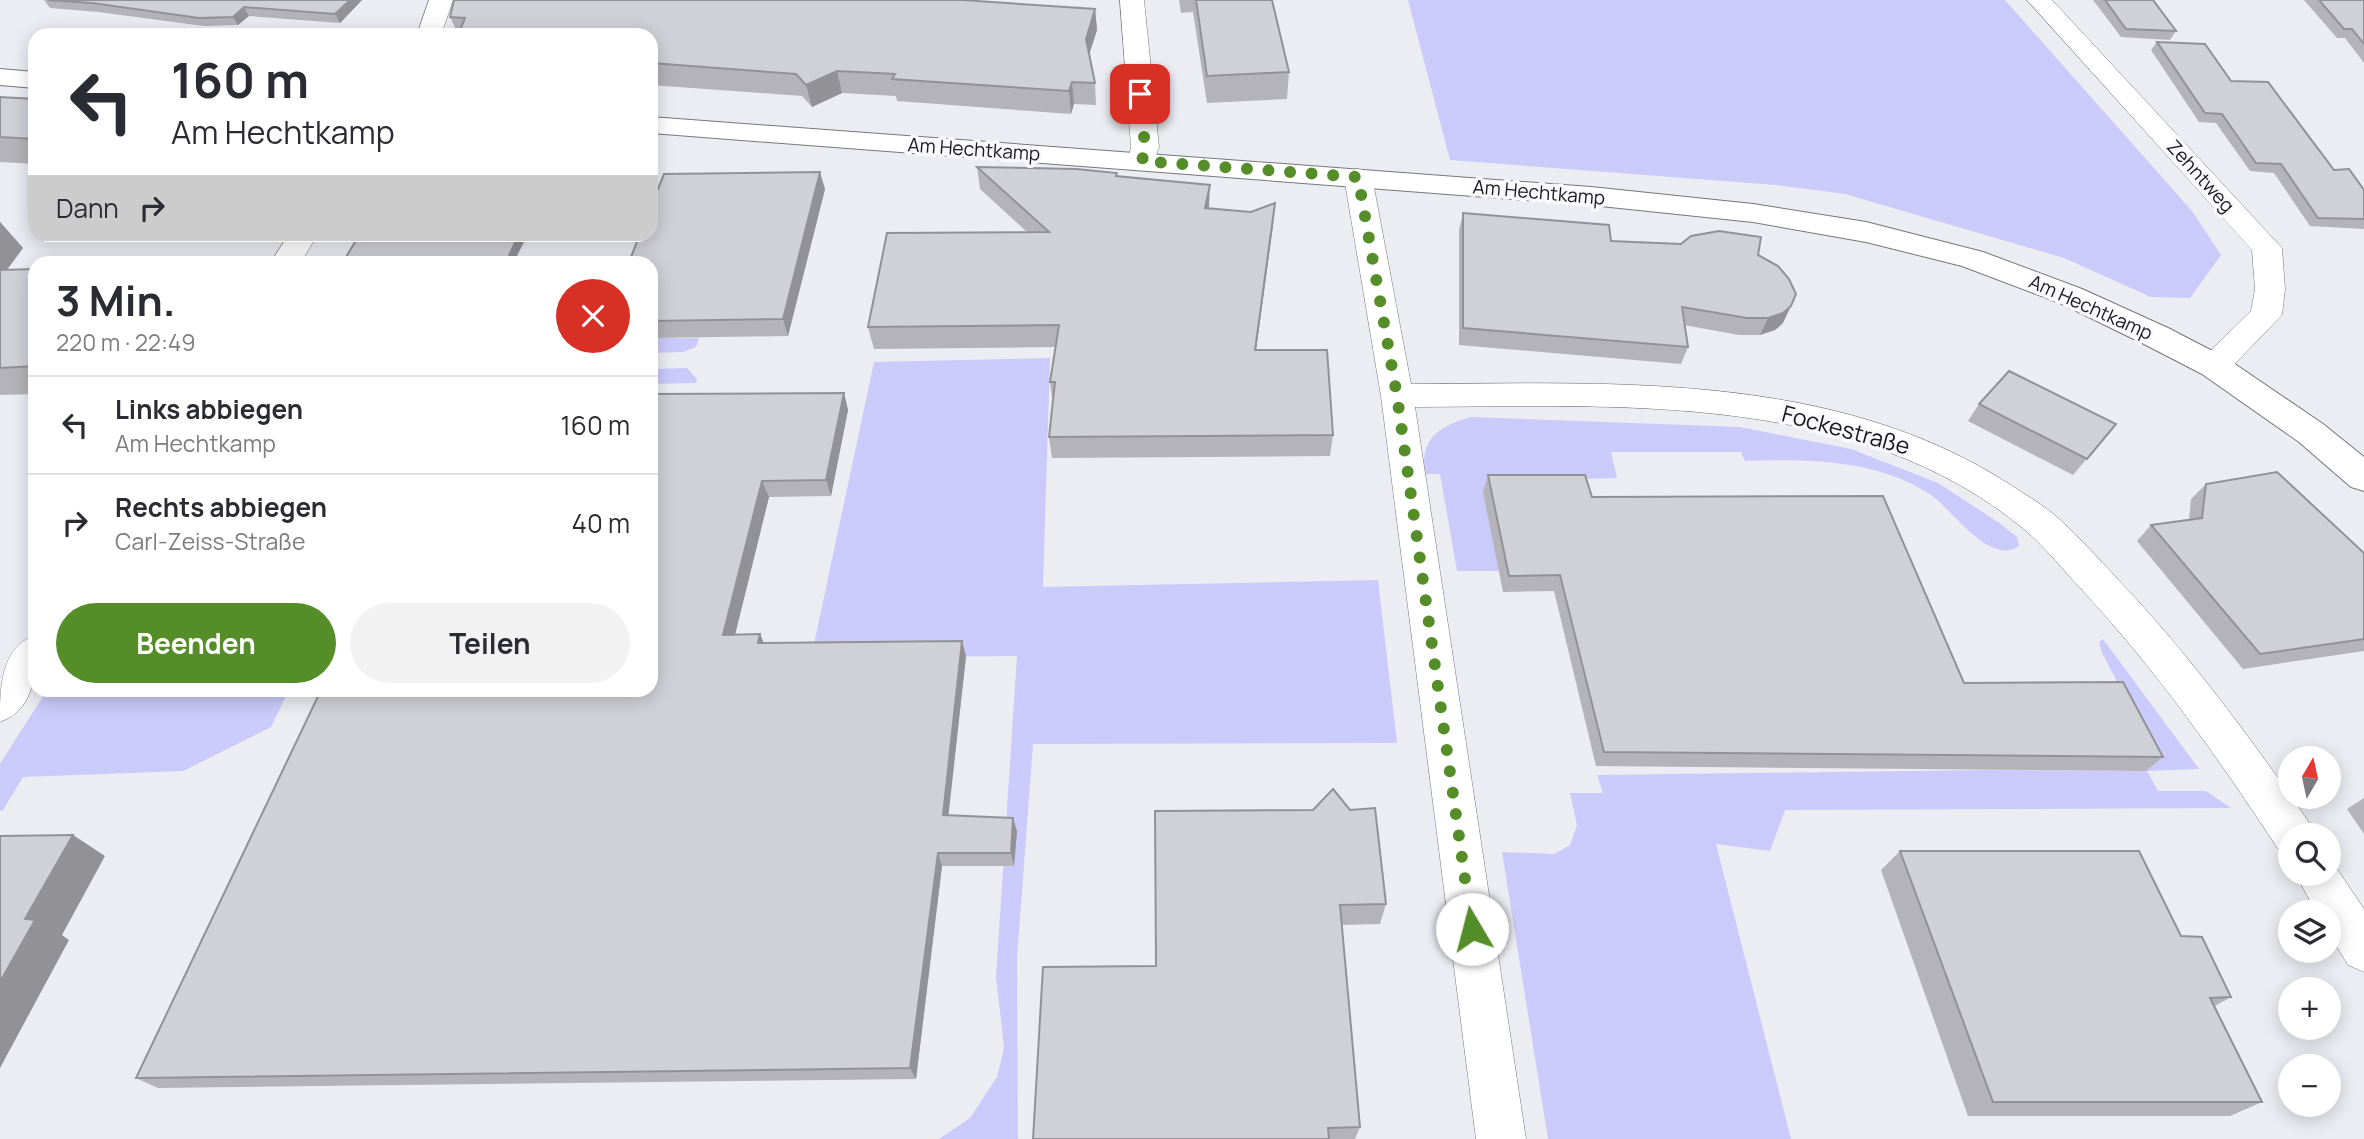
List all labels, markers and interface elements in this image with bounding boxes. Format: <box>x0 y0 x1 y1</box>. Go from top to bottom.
text: 160 m <box>171 46 309 113</box>
icon: left <box>56 56 147 147</box>
pin <box>1110 64 1170 124</box>
icon: arrive <box>1121 75 1159 113</box>
text: Am Hechtkamp <box>171 110 395 154</box>
street label: Am Hechtkamp <box>907 131 1041 167</box>
street label: Zehntweg <box>2161 134 2241 218</box>
street label: Am Hechtkamp <box>1472 173 1606 211</box>
icon: right <box>133 189 171 227</box>
text: Dann <box>56 190 119 226</box>
street label: Am Hechtkamp <box>2025 268 2157 346</box>
text: 3 Min. <box>56 271 176 329</box>
button: close <box>556 279 630 353</box>
text: 220 m · 22:49 <box>56 326 195 358</box>
text: Links abbiegen <box>115 391 303 427</box>
street label: Fockestraße <box>1779 397 1914 461</box>
icon: left <box>56 406 94 444</box>
text: 160 m <box>561 407 630 443</box>
text: Am Hechtkamp <box>115 427 276 459</box>
text: Rechts abbiegen <box>115 489 327 525</box>
icon: right <box>56 504 94 542</box>
text: 40 m <box>572 505 630 541</box>
text: Carl-Zeiss-Straße <box>115 525 306 557</box>
button: Beenden <box>56 603 336 683</box>
button: Teilen <box>350 603 630 683</box>
north arrow <box>2278 746 2342 808</box>
map controls <box>2278 746 2341 1117</box>
button: search <box>2278 823 2341 886</box>
position arrow <box>1435 892 1509 966</box>
button: layers <box>2278 900 2341 963</box>
button: + <box>2278 977 2341 1040</box>
button: − <box>2278 1054 2341 1117</box>

